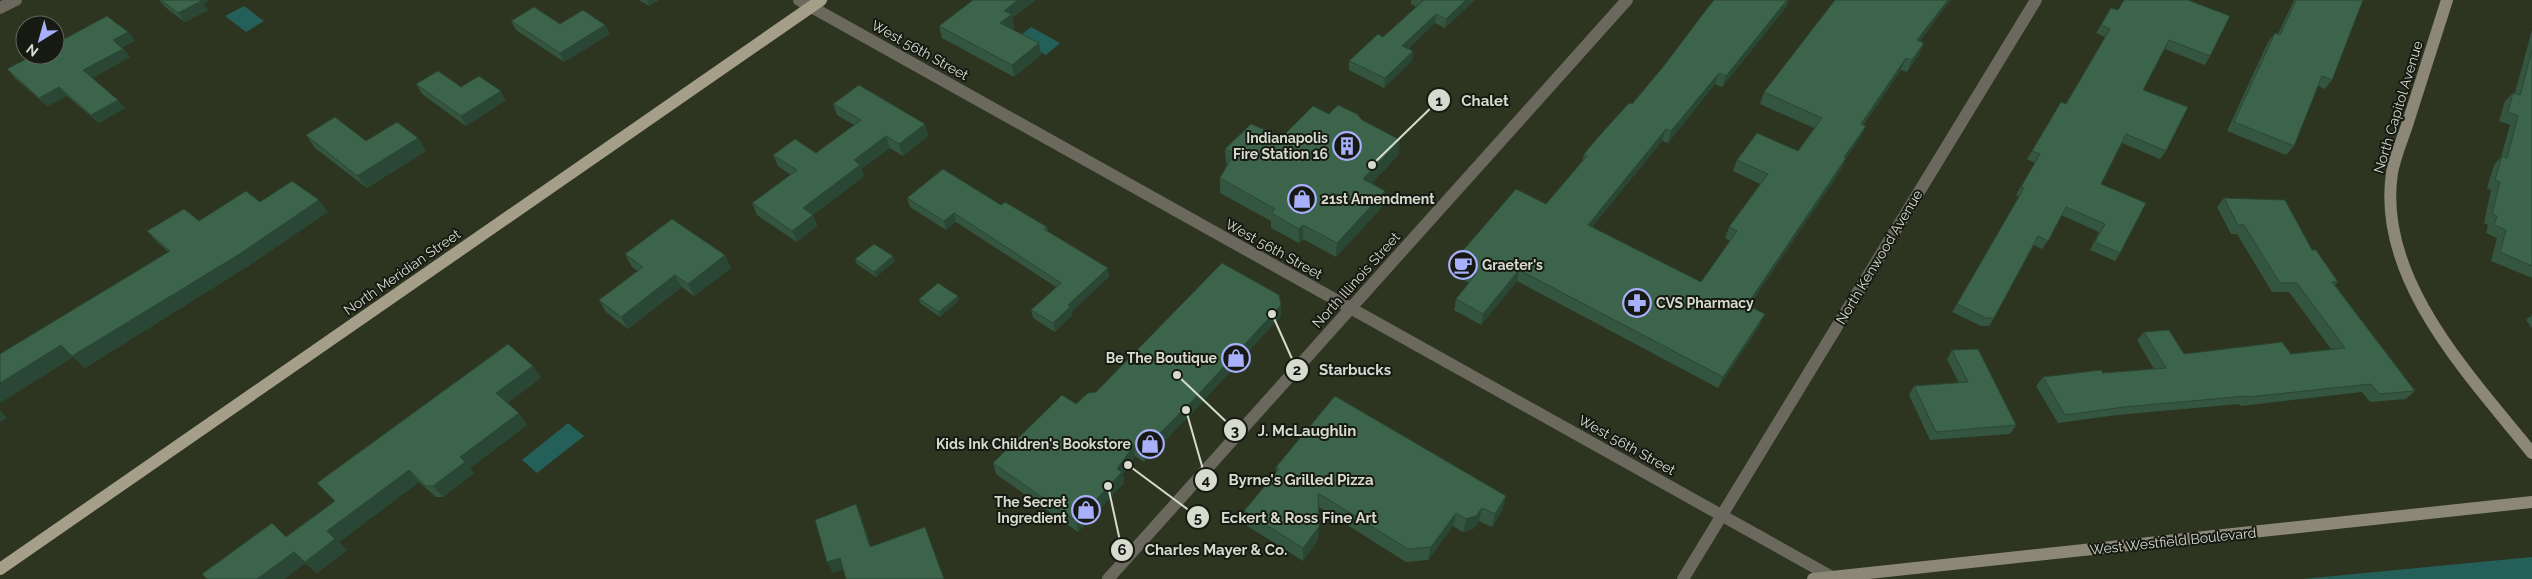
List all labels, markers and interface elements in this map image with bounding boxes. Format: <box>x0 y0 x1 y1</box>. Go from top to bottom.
north arrow <box>15 15 65 65</box>
street label: West 56th Street <box>869 17 971 83</box>
street label: North Capitol Avenue <box>2370 39 2426 175</box>
text: N <box>23 41 41 60</box>
callout: Chalet <box>1427 85 1519 115</box>
text: 1 <box>1435 92 1443 110</box>
text: Chalet <box>1461 92 1509 110</box>
place label: Indianapolis Fire Station 16 <box>1233 130 1328 162</box>
building icon: Indianapolis Fire Station 16 <box>1332 131 1362 161</box>
shop icon: 21st Amendment <box>1287 184 1317 214</box>
street label: North Kenwood Avenue <box>1833 187 1925 327</box>
place label: 21st Amendment <box>1321 191 1435 207</box>
street label: West 56th Street <box>1223 216 1325 282</box>
street label: North Meridian Street <box>341 226 464 318</box>
street label: North Illinois Street <box>1309 229 1403 331</box>
cafe icon: Graeter's <box>1448 250 1478 280</box>
place label: Graeter's <box>1482 257 1543 273</box>
pharmacy icon: CVS Pharmacy <box>1622 288 1652 318</box>
place label: CVS Pharmacy <box>1656 295 1754 311</box>
shop icon: Be The Boutique <box>1221 343 1251 373</box>
place label: Be The Boutique <box>1106 350 1218 366</box>
callout: Starbucks <box>1284 355 1401 385</box>
text: 2 <box>1293 361 1301 379</box>
text: Starbucks <box>1319 361 1391 379</box>
street label: West 56th Street <box>1576 412 1678 478</box>
callout: J. McLaughlin <box>1223 415 1366 445</box>
text: 3 <box>1231 422 1239 440</box>
text: J. McLaughlin <box>1258 422 1356 440</box>
shop icon: Kids Ink Children's Bookstore <box>1135 429 1165 459</box>
place label: Kids Ink Children's Bookstore <box>936 436 1132 452</box>
callout: Byrne's Grilled Pizza <box>1194 465 1384 495</box>
text: 4 <box>1202 471 1211 489</box>
text: Byrne's Grilled Pizza <box>1228 471 1374 489</box>
place label: The Secret Ingredient <box>994 494 1068 526</box>
shop icon: The Secret Ingredient <box>1071 495 1101 525</box>
callout: Eckert & Ross Fine Art <box>1185 502 1387 532</box>
text: 5 <box>1194 509 1202 527</box>
text: Eckert & Ross Fine Art <box>1221 509 1377 527</box>
street label: West Westfield Boulevard <box>2089 524 2257 558</box>
callout: Charles Mayer & Co. <box>1109 535 1297 565</box>
text: 6 <box>1117 541 1127 559</box>
text: Charles Mayer & Co. <box>1145 541 1287 559</box>

